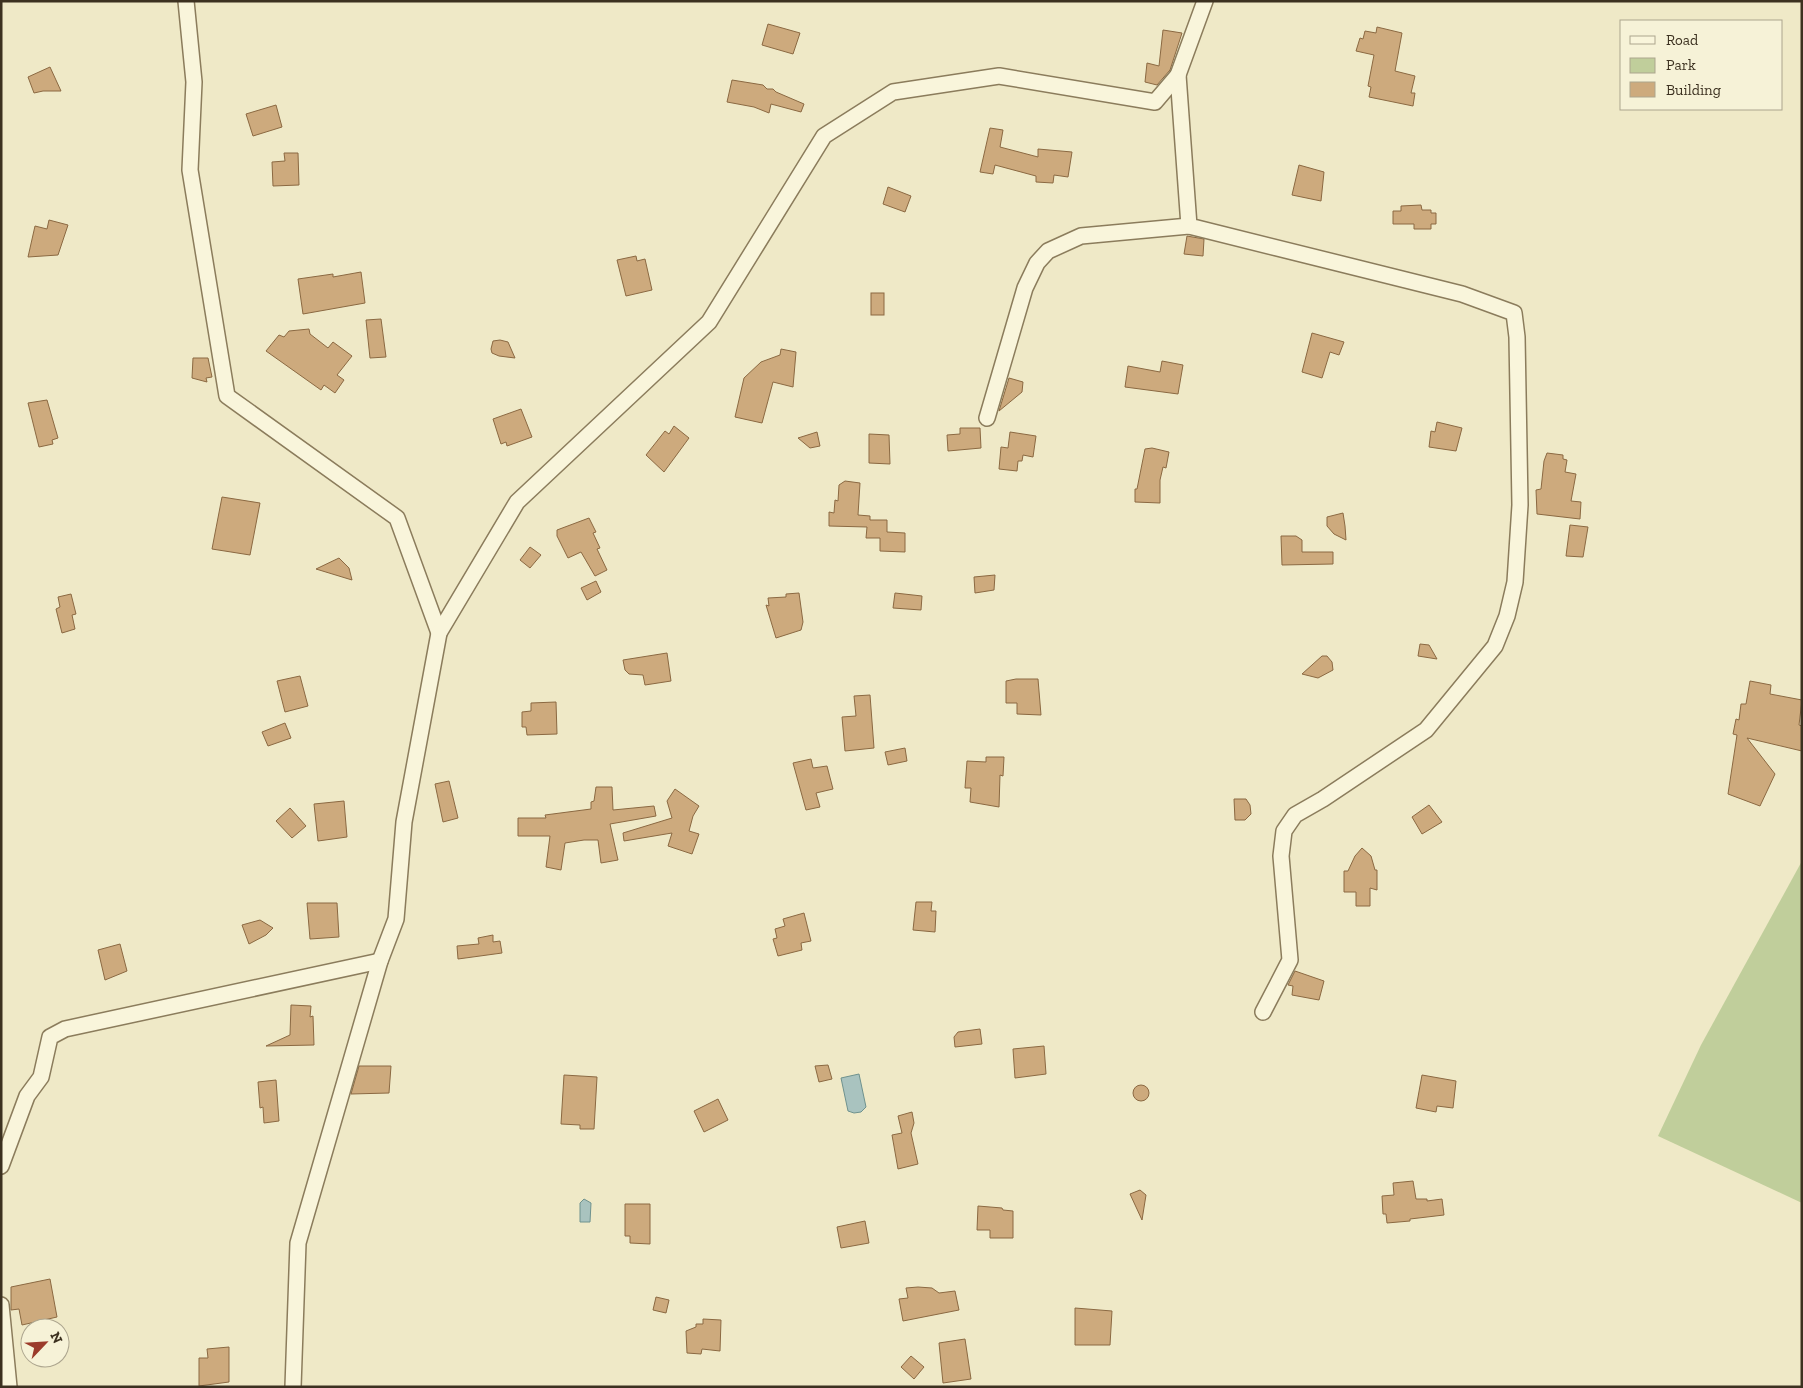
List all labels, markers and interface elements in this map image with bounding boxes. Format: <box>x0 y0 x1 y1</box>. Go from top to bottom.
legend <box>1620 20 1783 110</box>
text: Road <box>1666 31 1699 49</box>
text: Park <box>1666 56 1696 74</box>
text: Building <box>1666 81 1721 99</box>
north arrow <box>20 1318 70 1368</box>
text: N <box>46 1329 66 1346</box>

